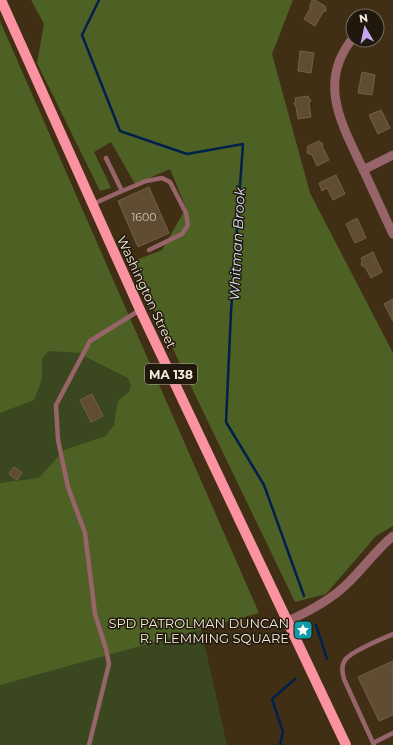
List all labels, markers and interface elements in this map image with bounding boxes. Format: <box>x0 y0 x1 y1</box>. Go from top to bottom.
north arrow <box>345 8 385 48</box>
text: N <box>358 11 369 26</box>
water label: Whitman Brook <box>225 186 249 301</box>
house number: 1600 <box>131 210 157 224</box>
street label: Washington Street <box>114 233 180 351</box>
road number: MA 138 <box>145 364 197 384</box>
place label: SPD PATROLMAN DUNCAN R. FLEMMING SQUARE <box>108 615 289 646</box>
place icon: SPD PATROLMAN DUNCAN R. FLEMMING SQUARE <box>292 619 314 641</box>

